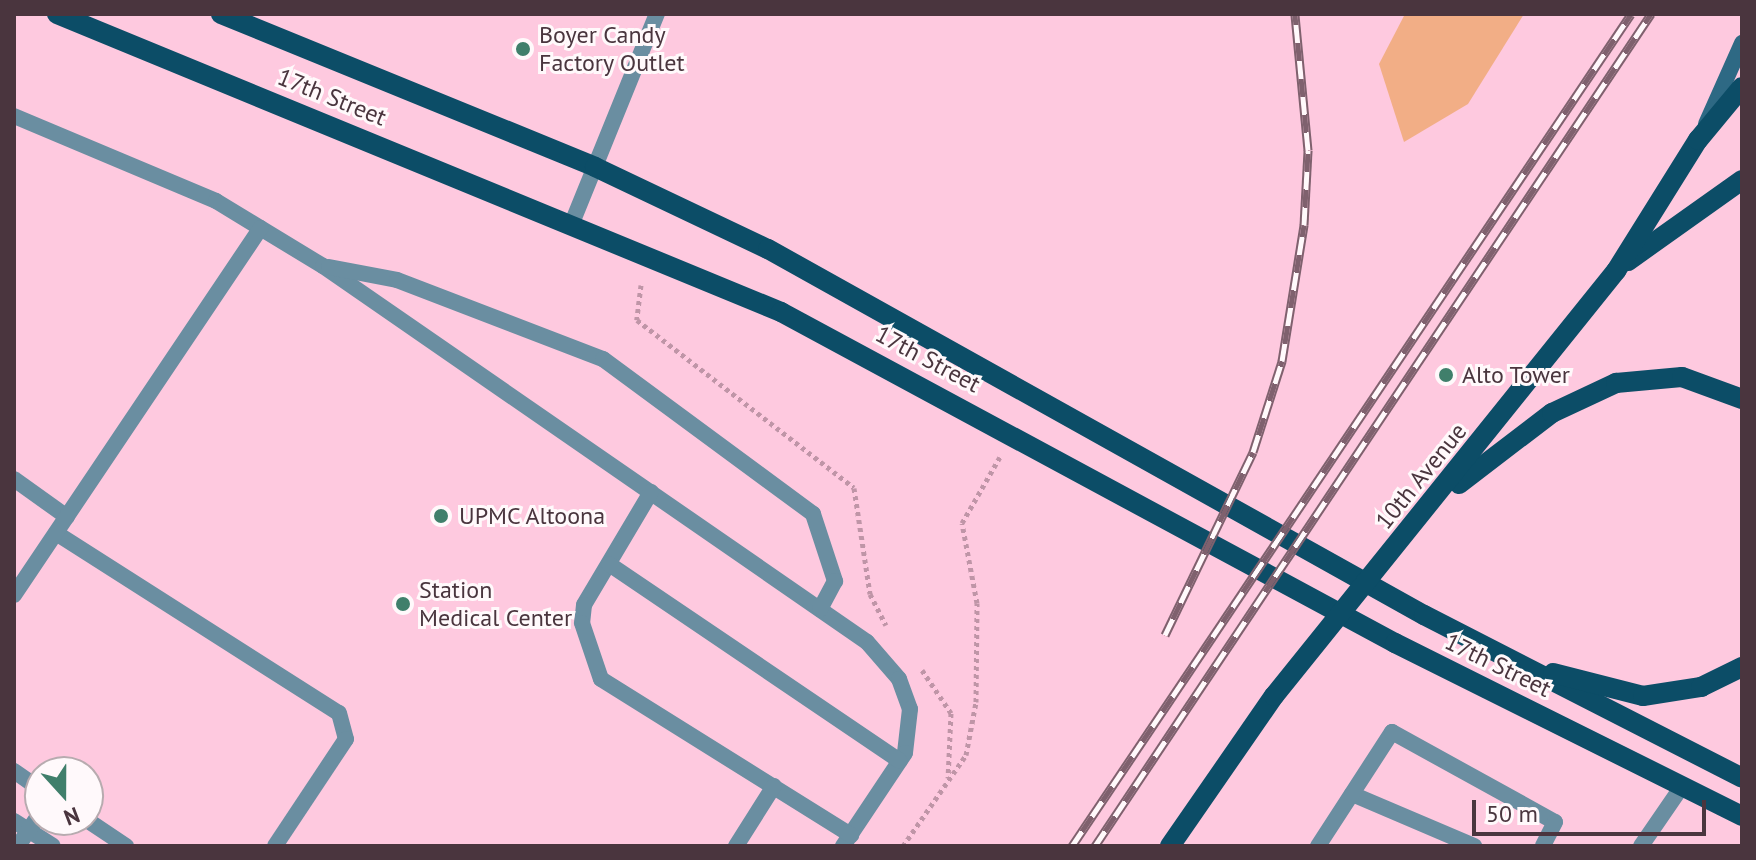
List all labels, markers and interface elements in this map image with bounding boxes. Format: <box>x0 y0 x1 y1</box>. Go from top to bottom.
place label: Boyer Candy Factory Outlet <box>539 21 685 77</box>
marker: Boyer Candy Factory Outlet <box>514 40 532 58</box>
street label: 17th Street <box>274 62 390 132</box>
street label: 17th Street <box>871 319 985 399</box>
place label: Alto Tower <box>1462 361 1571 389</box>
marker: Alto Tower <box>1437 366 1455 384</box>
street label: 10th Avenue <box>1369 417 1473 535</box>
place label: UPMC Altoona <box>459 502 607 530</box>
marker: UPMC Altoona <box>430 505 452 527</box>
place label: Station Medical Center <box>419 576 572 632</box>
marker: Station Medical Center <box>394 595 412 613</box>
street label: 17th Street <box>1440 627 1556 703</box>
north arrow <box>24 756 104 836</box>
scale bar <box>1476 784 1710 834</box>
text: 50 m <box>1486 798 1538 829</box>
text: N <box>60 801 84 832</box>

